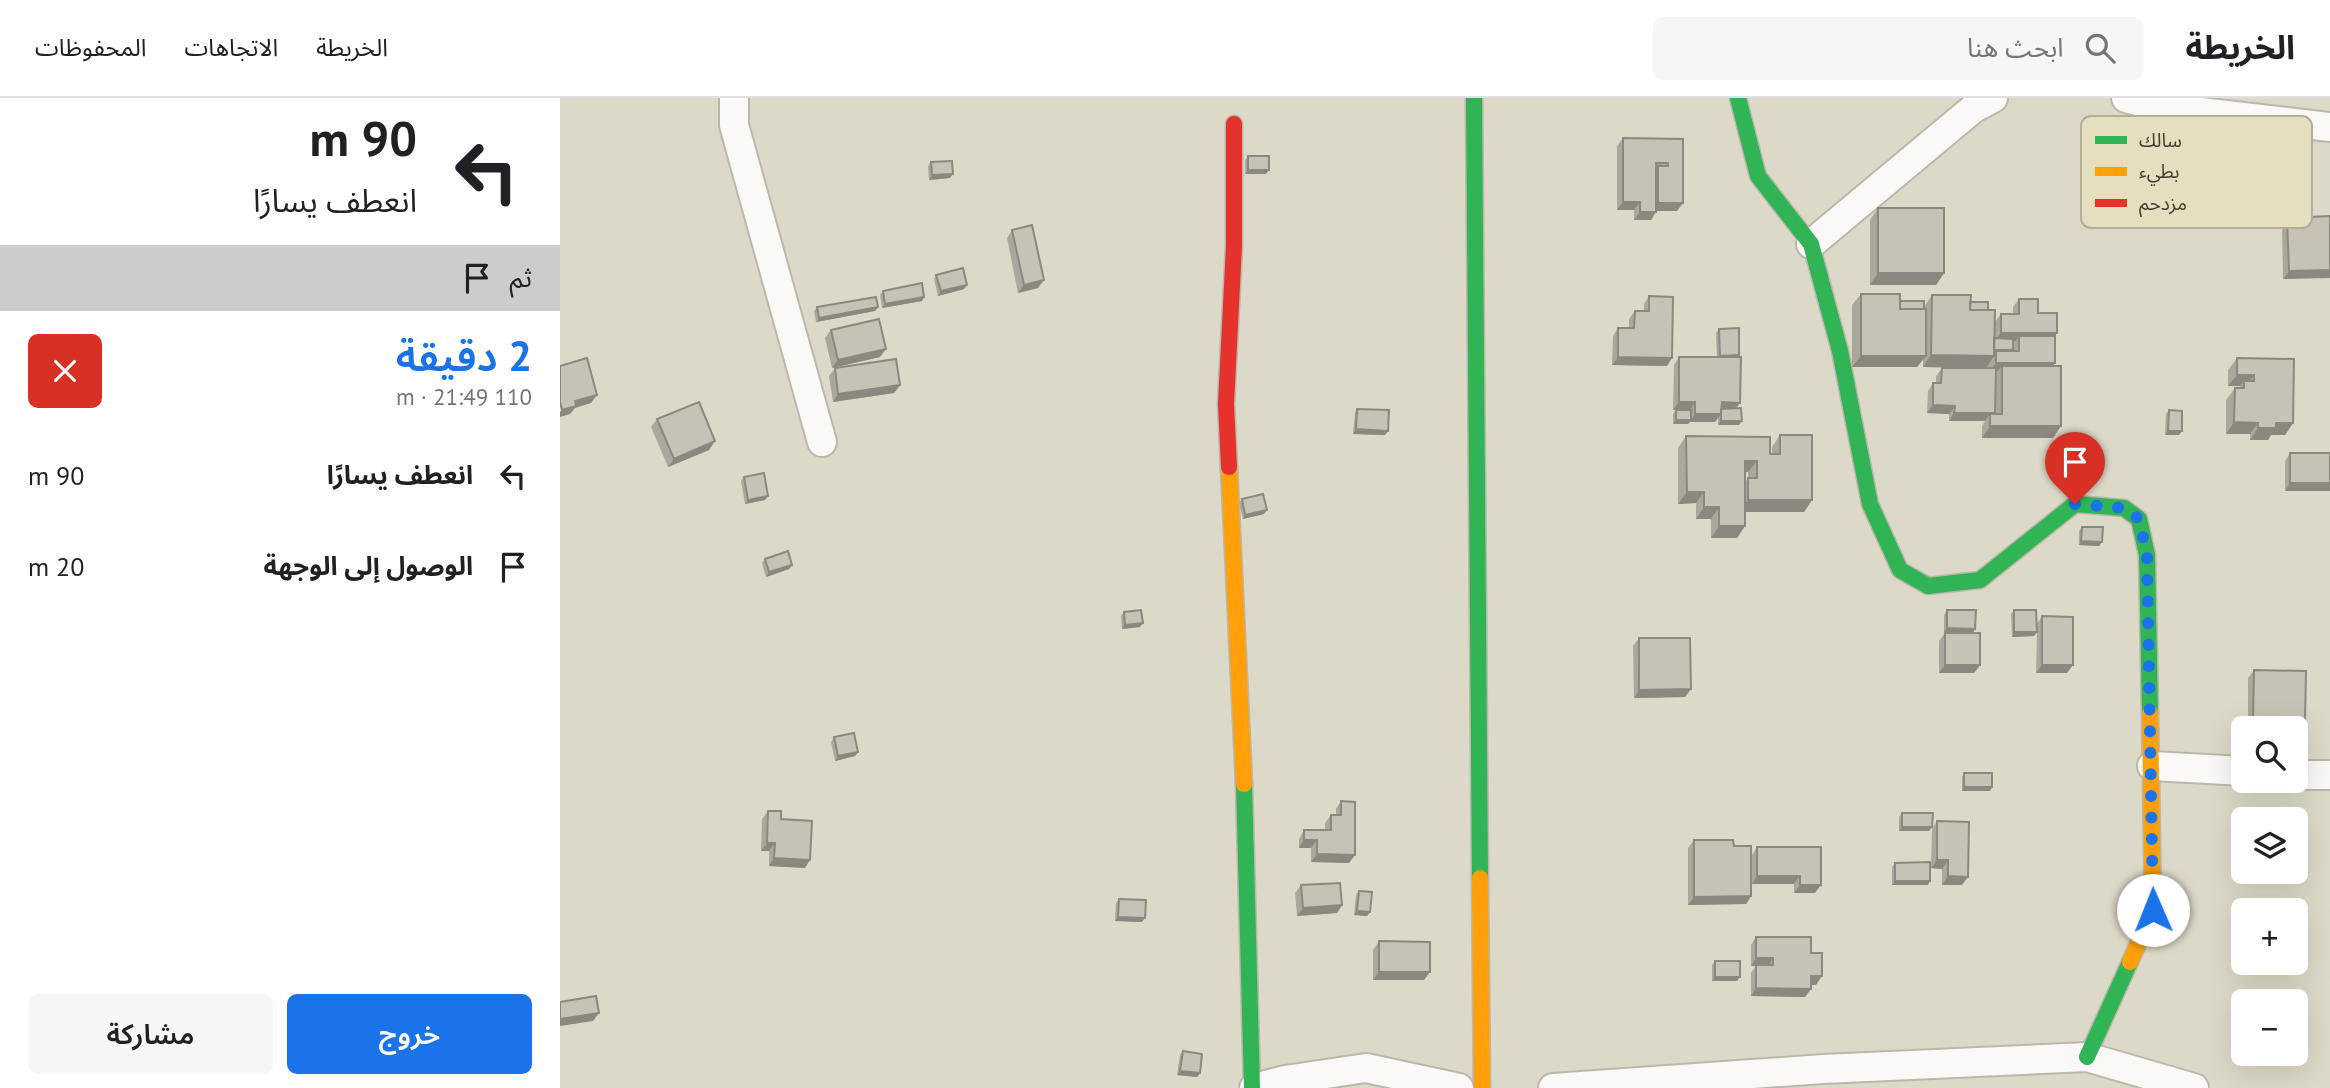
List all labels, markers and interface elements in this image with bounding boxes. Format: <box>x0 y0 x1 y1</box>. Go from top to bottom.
search box <box>1653 17 2143 80</box>
text: الخريطة <box>2185 25 2295 68</box>
icon: search <box>2081 29 2119 67</box>
text: ابحث هنا <box>1967 31 2063 64</box>
text: المحفوظات <box>35 32 146 63</box>
text: الاتجاهات <box>184 32 278 63</box>
text: الخريطة <box>316 32 388 63</box>
text: 90 m <box>310 106 417 170</box>
legend <box>2081 116 2312 228</box>
icon: left <box>441 126 532 217</box>
text: سالك <box>2139 128 2182 152</box>
text: بطيء <box>2139 159 2179 186</box>
text: انعطف يسارًا <box>253 179 417 221</box>
text: مزدحم <box>2139 191 2187 218</box>
icon: arrive <box>458 259 496 297</box>
text: ثم <box>510 261 532 294</box>
text: 2 دقيقة <box>396 328 532 383</box>
button: close <box>28 334 102 408</box>
text: 110 m · 21:49 <box>396 382 532 411</box>
pin <box>2045 432 2105 504</box>
icon: arrive <box>2056 443 2094 481</box>
icon: left <box>494 457 532 495</box>
text: انعطف يسارًا <box>327 458 473 491</box>
text: 90 m <box>28 459 84 492</box>
icon: arrive <box>494 548 532 586</box>
text: الوصول إلى الوجهة <box>264 549 473 582</box>
text: 20 m <box>28 550 84 583</box>
map controls <box>2231 716 2308 1066</box>
button: search <box>2231 716 2308 793</box>
button: layers <box>2231 807 2308 884</box>
position arrow <box>2116 873 2190 947</box>
button: + <box>2231 898 2308 975</box>
button: − <box>2231 989 2308 1066</box>
button: مشاركة <box>28 994 273 1074</box>
button: خروج <box>287 994 532 1074</box>

